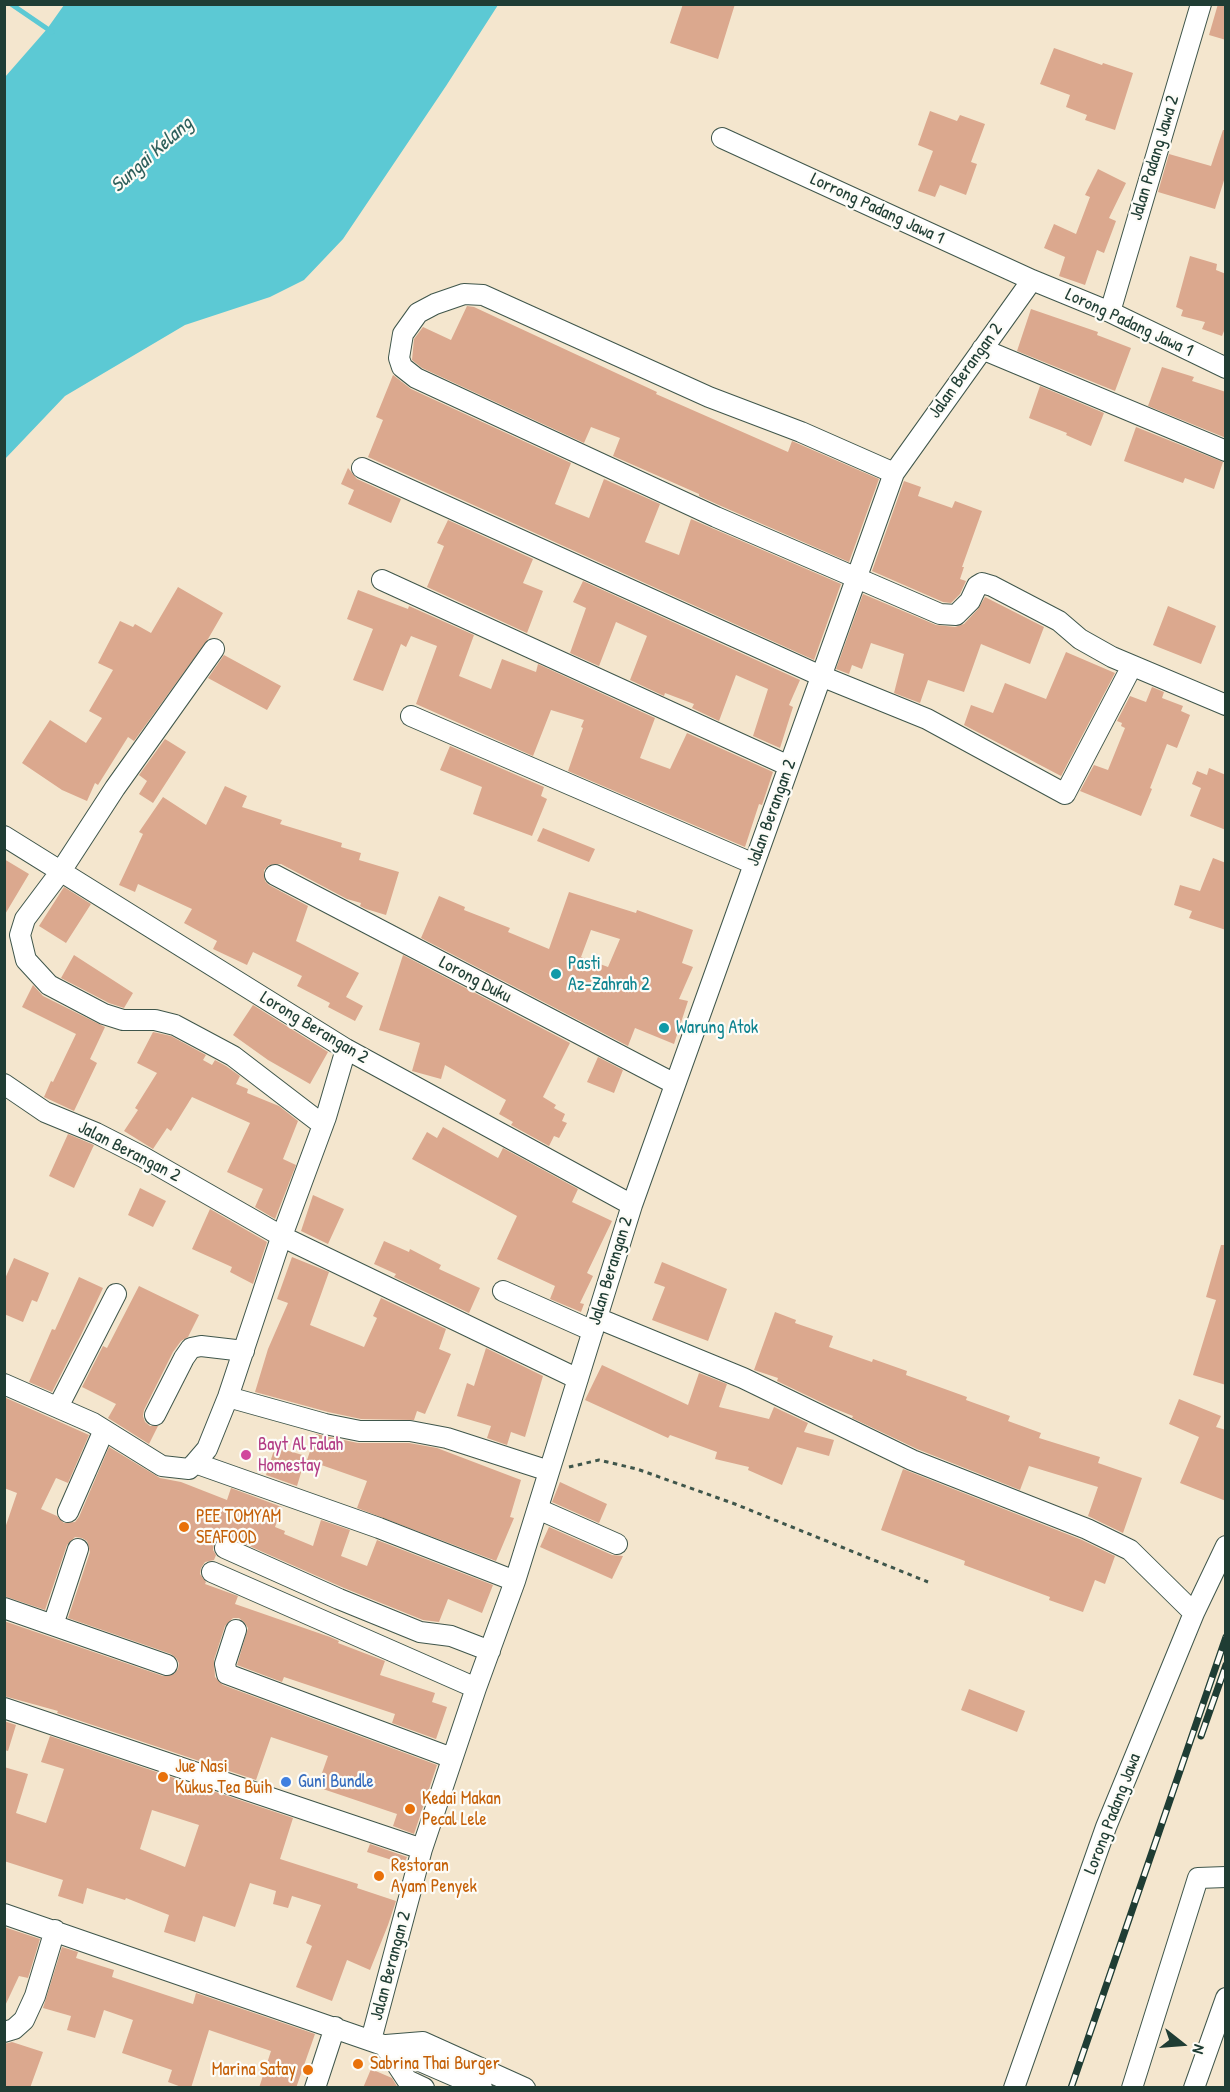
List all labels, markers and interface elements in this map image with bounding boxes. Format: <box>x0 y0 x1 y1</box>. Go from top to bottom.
street label: Jalan Padang Jawa 2 <box>1126 93 1184 223</box>
water label: Sungai Kelang <box>106 112 198 198</box>
street label: Lorrong Padang Jawa 1 <box>807 169 947 249</box>
street label: Lorong Padang Jawa 1 <box>1062 284 1196 362</box>
street label: Jalan Berangan 2 <box>924 319 1008 423</box>
street label: Jalan Berangan 2 <box>743 757 801 869</box>
street label: Lorong Duku <box>435 952 515 1008</box>
place label: Pasti Az-Zahrah 2 <box>568 953 650 996</box>
marker: Pasti Az-Zahrah 2 <box>549 967 563 981</box>
street label: Lorong Berangan 2 <box>256 987 372 1069</box>
place label: Warung Atok <box>676 1017 758 1039</box>
marker: Warung Atok <box>657 1021 671 1035</box>
street label: Jalan Berangan 2 <box>74 1117 184 1187</box>
street label: Jalan Berangan 2 <box>584 1214 638 1328</box>
place label: Bayt Al Falah Homestay <box>258 1434 343 1476</box>
marker: Bayt Al Falah Homestay <box>239 1448 253 1462</box>
place label: PEE TOMYAM SEAFOOD <box>196 1506 281 1549</box>
marker: PEE TOMYAM SEAFOOD <box>177 1520 191 1534</box>
street label: Lorong Padang Jawa <box>1080 1751 1146 1877</box>
place label: Jue Nasi Kukus Tea Buih <box>175 1756 272 1798</box>
marker: Jue Nasi Kukus Tea Buih <box>156 1770 170 1784</box>
place label: Guni Bundle <box>298 1771 374 1793</box>
marker: Guni Bundle <box>279 1775 293 1789</box>
place label: Kedai Makan Pecal Lele <box>422 1788 501 1830</box>
marker: Kedai Makan Pecal Lele <box>403 1802 417 1816</box>
place label: Restoran Ayam Penyek <box>391 1855 477 1898</box>
marker: Restoran Ayam Penyek <box>372 1869 386 1883</box>
street label: Jalan Berangan 2 <box>366 1909 416 2023</box>
north arrow <box>1152 2014 1212 2074</box>
text: N <box>1187 2042 1211 2057</box>
place label: Sabrina Thai Burger <box>370 2053 500 2075</box>
marker: Sabrina Thai Burger <box>351 2057 365 2071</box>
place label: Marina Satay <box>212 2059 296 2081</box>
marker: Marina Satay <box>301 2063 315 2077</box>

